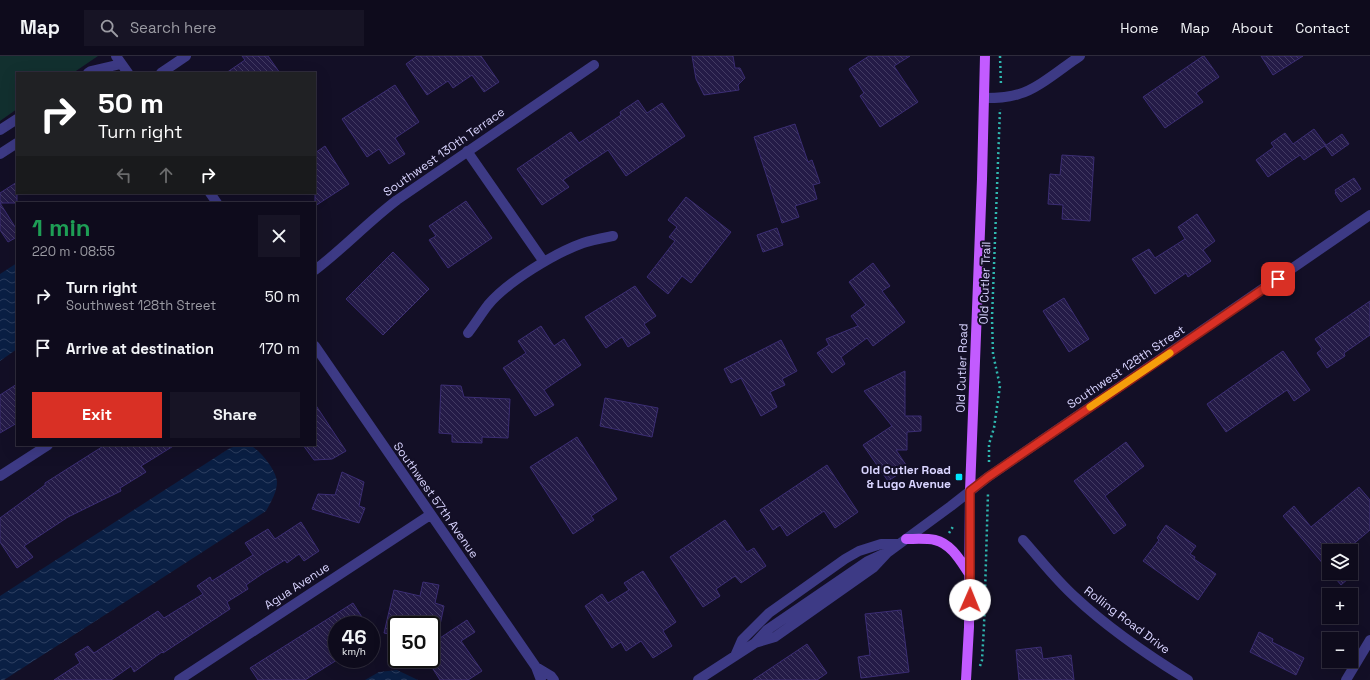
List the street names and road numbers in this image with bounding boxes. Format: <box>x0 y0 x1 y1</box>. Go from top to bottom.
street label: Southwest 130th Terrace <box>380 104 508 200</box>
street label: Old Cutler Trail <box>976 241 994 325</box>
street label: Southwest 128th Street <box>1064 322 1188 412</box>
street label: Old Cutler Road <box>952 323 972 413</box>
street label: Southwest 57th Avenue <box>390 439 482 561</box>
street label: Agua Avenue <box>261 559 333 613</box>
street label: Rolling Road Drive <box>1081 583 1173 657</box>

